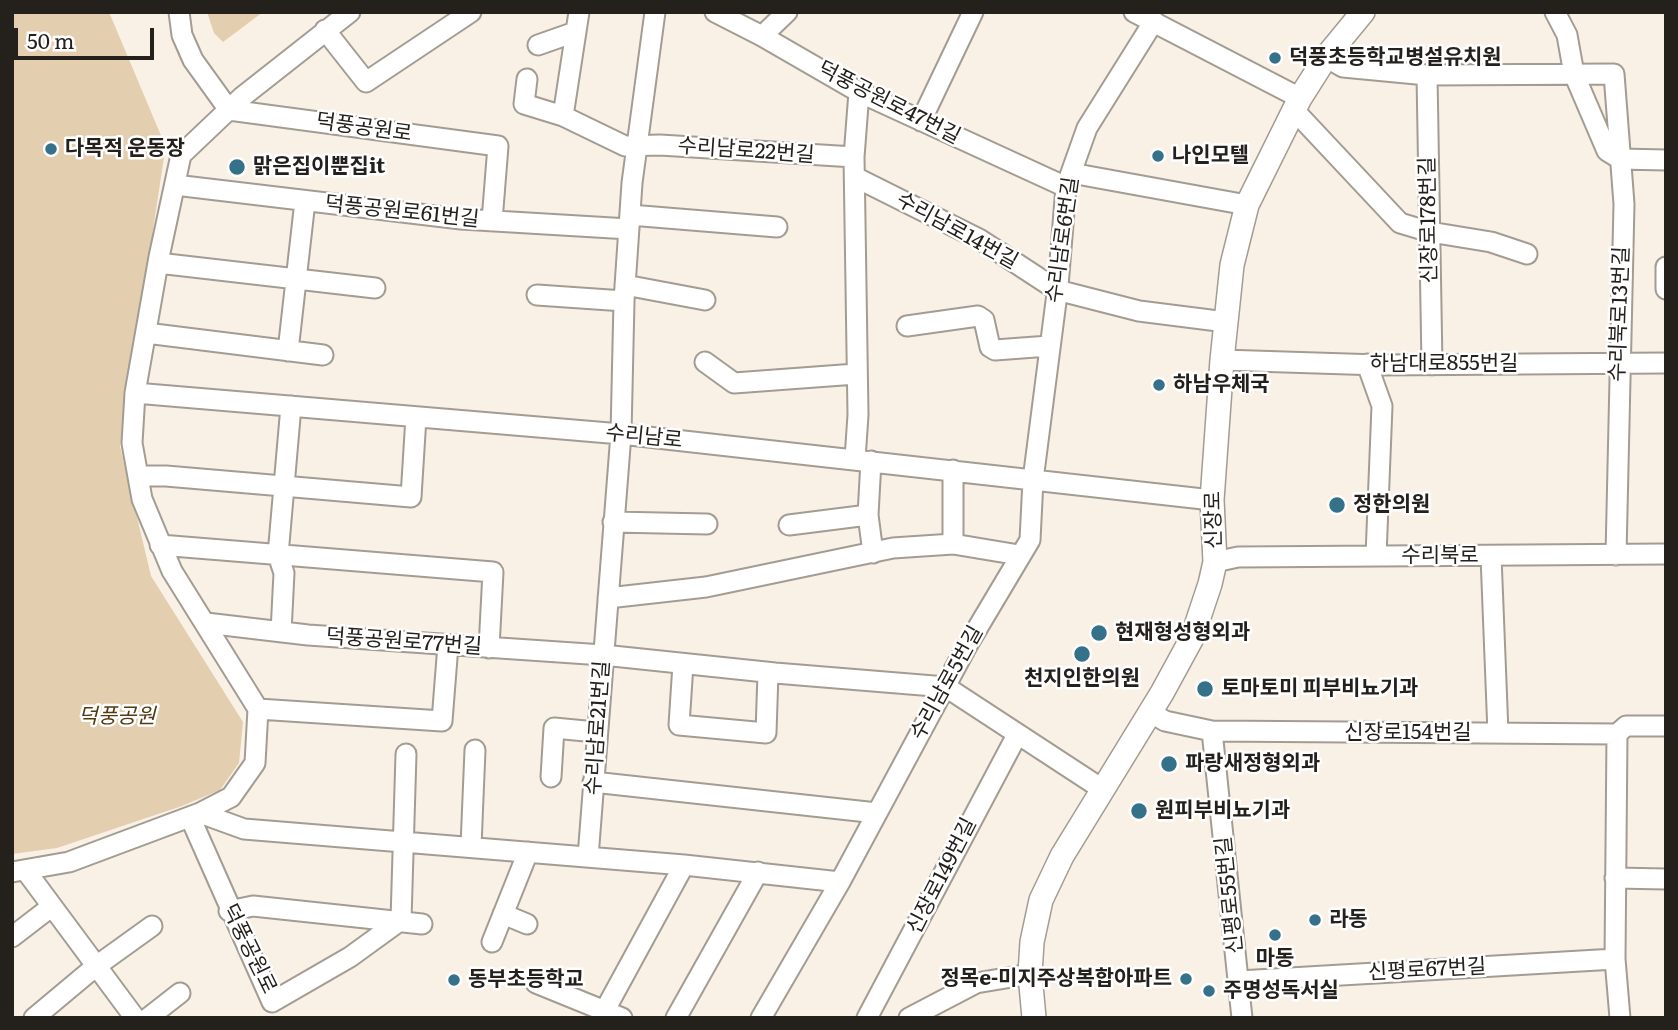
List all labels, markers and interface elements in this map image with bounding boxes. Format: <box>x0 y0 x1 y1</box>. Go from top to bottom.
scale bar <box>18 14 158 58</box>
text: 50 m <box>27 24 74 55</box>
place label: 덕풍초등학교병설유치원 <box>1289 45 1502 71</box>
marker: 덕풍초등학교병설유치원 <box>1267 50 1283 66</box>
street label: 덕풍공원로47번길 <box>813 56 965 150</box>
street label: 덕풍공원로 <box>314 109 414 147</box>
street label: 수리남로22번길 <box>677 134 815 168</box>
place label: 다목적 운동장 <box>65 136 185 162</box>
marker: 다목적 운동장 <box>43 141 59 157</box>
place label: 나인모텔 <box>1172 143 1249 169</box>
marker: 나인모텔 <box>1150 148 1166 164</box>
place label: 맑은집이뿐집it <box>253 154 385 180</box>
street label: 신장로178번길 <box>1415 156 1443 284</box>
marker: 맑은집이뿐집it <box>227 157 247 177</box>
street label: 수리남로6번길 <box>1042 175 1084 305</box>
street label: 수리남로14번길 <box>892 187 1022 275</box>
street label: 덕풍공원로61번길 <box>324 191 480 233</box>
street label: 수리북로13번길 <box>1605 246 1635 382</box>
street label: 하남대로855번길 <box>1370 351 1518 377</box>
place label: 하남우체국 <box>1173 372 1270 398</box>
marker: 하남우체국 <box>1151 377 1167 393</box>
street label: 수리남로 <box>604 420 684 454</box>
street label: 신장로 <box>1201 491 1227 549</box>
place label: 정한의원 <box>1353 492 1430 518</box>
marker: 정한의원 <box>1327 495 1347 515</box>
street label: 수리북로 <box>1401 543 1479 569</box>
place label: 현재형성형외과 <box>1115 620 1250 646</box>
street label: 수리남로5번길 <box>905 622 989 744</box>
marker: 현재형성형외과 <box>1089 623 1109 643</box>
street label: 덕풍공원로77번길 <box>325 624 483 660</box>
marker: 천지인한의원 <box>1072 644 1092 664</box>
street label: 수리남로21번길 <box>581 660 615 796</box>
place label: 천지인한의원 <box>1024 666 1140 692</box>
place label: 토마토미 피부비뇨기과 <box>1221 676 1418 702</box>
marker: 토마토미 피부비뇨기과 <box>1195 679 1215 699</box>
park label: 덕풍공원 <box>78 704 156 730</box>
street label: 신장로154번길 <box>1344 720 1472 746</box>
place label: 파랑새정형외과 <box>1185 751 1320 777</box>
marker: 파랑새정형외과 <box>1159 754 1179 774</box>
place label: 원피부비뇨기과 <box>1155 798 1290 824</box>
marker: 원피부비뇨기과 <box>1129 801 1149 821</box>
street label: 신장로149번길 <box>902 814 982 938</box>
street label: 신평로55번길 <box>1211 835 1249 955</box>
street label: 덕풍공원로 <box>217 900 281 998</box>
place label: 라동 <box>1329 907 1368 933</box>
marker: 라동 <box>1307 912 1323 928</box>
marker: 마동 <box>1267 927 1283 943</box>
place label: 마동 <box>1256 946 1294 972</box>
street label: 신평로67번길 <box>1367 954 1487 986</box>
place label: 정목e-미지주상복합아파트 <box>940 966 1172 992</box>
place label: 동부초등학교 <box>468 967 584 993</box>
marker: 정목e-미지주상복합아파트 <box>1178 971 1194 987</box>
marker: 동부초등학교 <box>446 972 462 988</box>
place label: 주명성독서실 <box>1223 978 1339 1004</box>
marker: 주명성독서실 <box>1201 983 1217 999</box>

